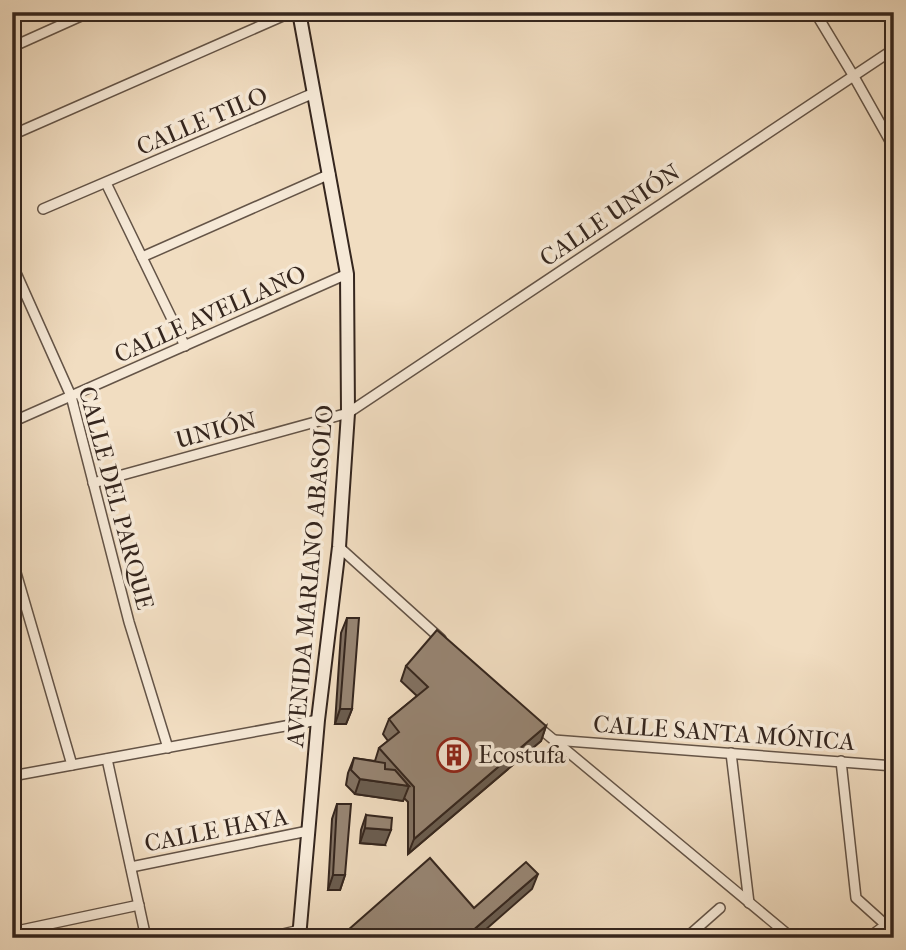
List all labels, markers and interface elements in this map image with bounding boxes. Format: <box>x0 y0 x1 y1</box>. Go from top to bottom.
street label: CALLE TILO <box>132 81 272 161</box>
street label: CALLE UNIÓN <box>534 157 685 272</box>
street label: CALLE AVELLANO <box>110 259 310 369</box>
street label: CALLE DEL PARQUE <box>73 383 159 613</box>
street label: AVENIDA MARIANO ABASOLO <box>281 404 339 749</box>
street label: UNIÓN <box>172 405 260 454</box>
street label: CALLE SANTA MÓNICA <box>592 709 856 756</box>
building icon: Ecostufa <box>435 736 473 774</box>
place label: Ecostufa <box>478 741 566 769</box>
street label: CALLE HAYA <box>142 802 290 858</box>

